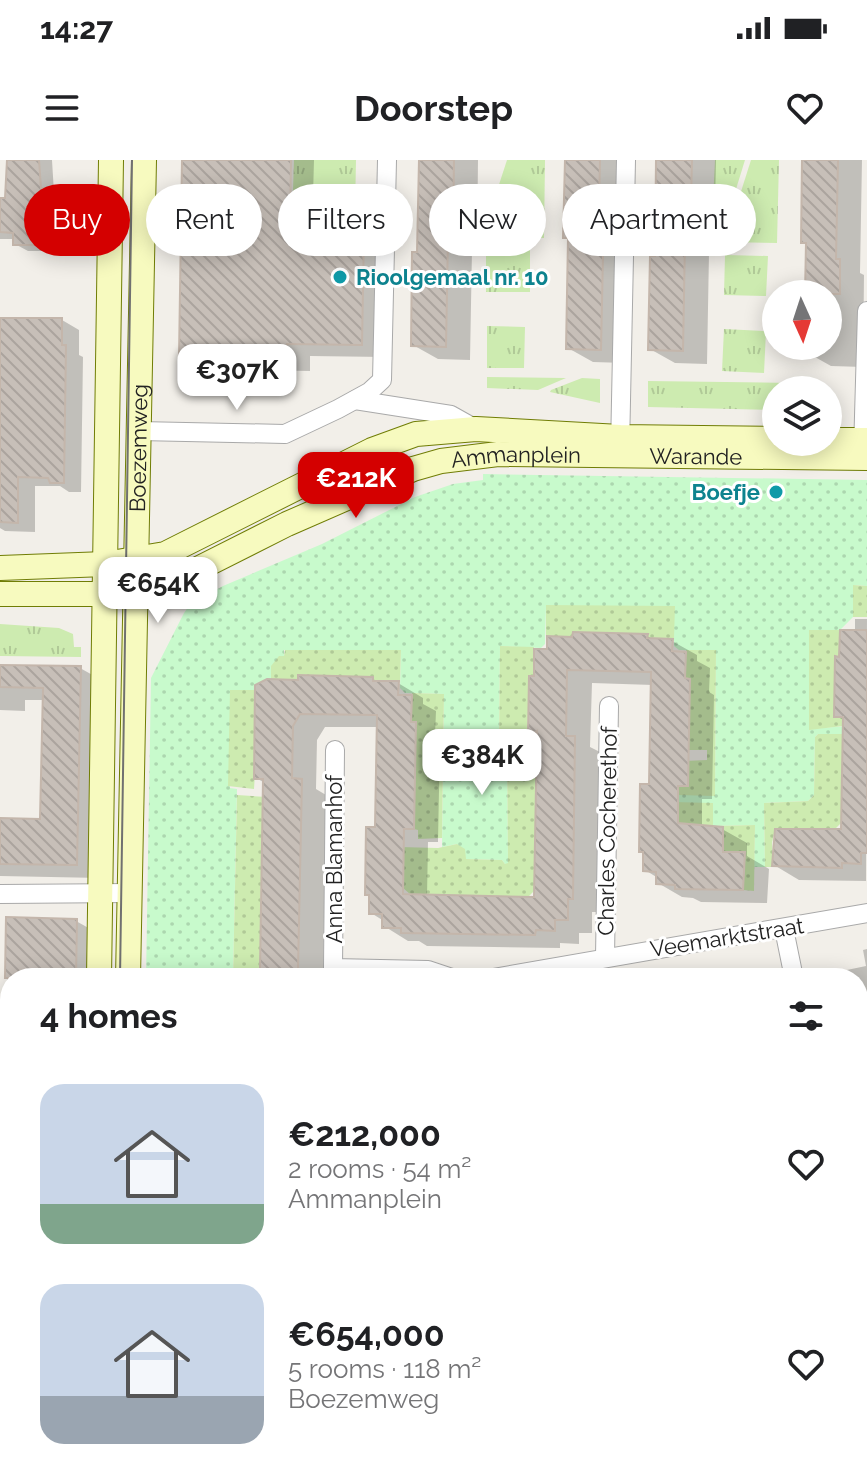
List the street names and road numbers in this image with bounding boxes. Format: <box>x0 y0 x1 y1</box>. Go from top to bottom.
street label: Boezemweg <box>124 384 153 512</box>
street label: Ammanplein <box>449 440 581 473</box>
street label: Warande <box>649 443 743 470</box>
street label: Charles Cocherethof <box>592 725 622 936</box>
street label: Anna Blamanhof <box>321 774 347 943</box>
street label: Veemarktstraat <box>648 912 806 962</box>

